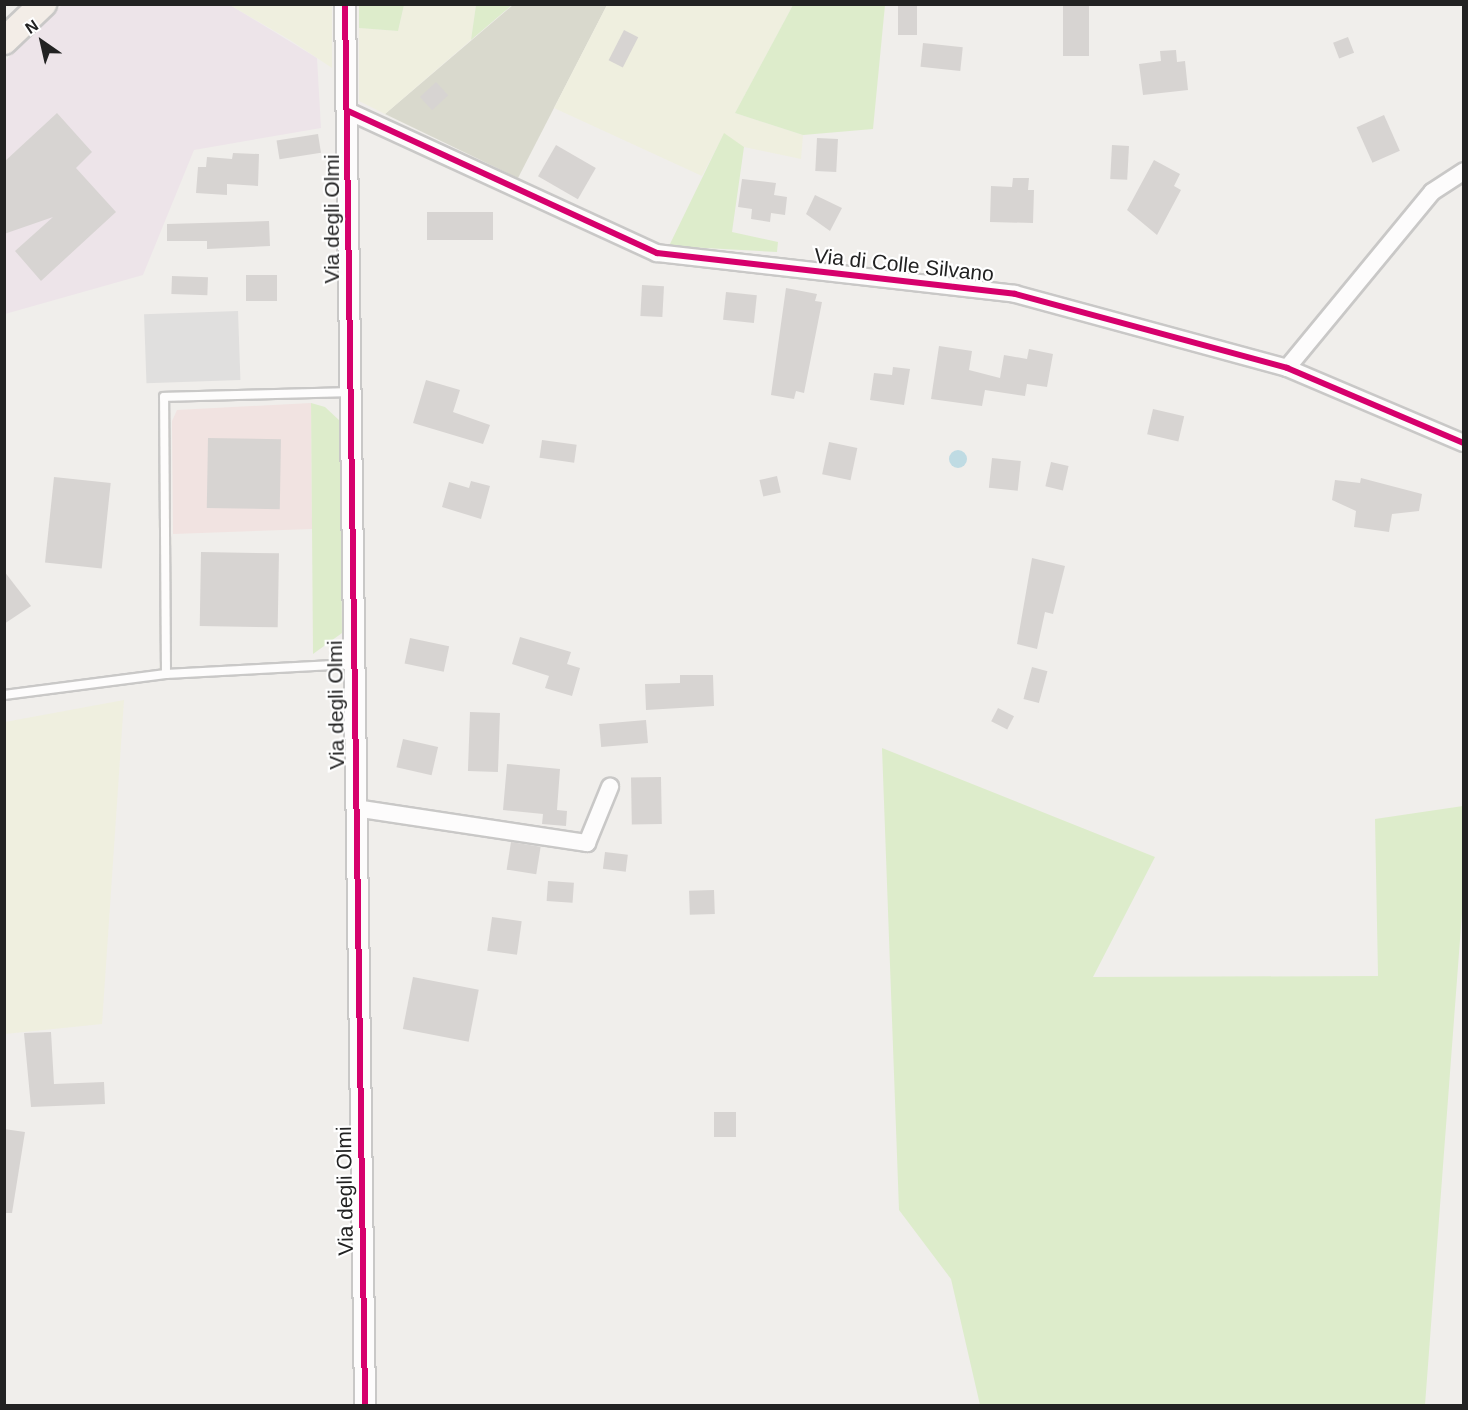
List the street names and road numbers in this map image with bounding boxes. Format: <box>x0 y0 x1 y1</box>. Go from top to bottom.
street label: Via degli Olmi <box>319 154 345 284</box>
street label: Via di Colle Silvano <box>813 243 995 287</box>
street label: Via degli Olmi <box>322 640 350 770</box>
street label: Via degli Olmi <box>331 1126 359 1256</box>

